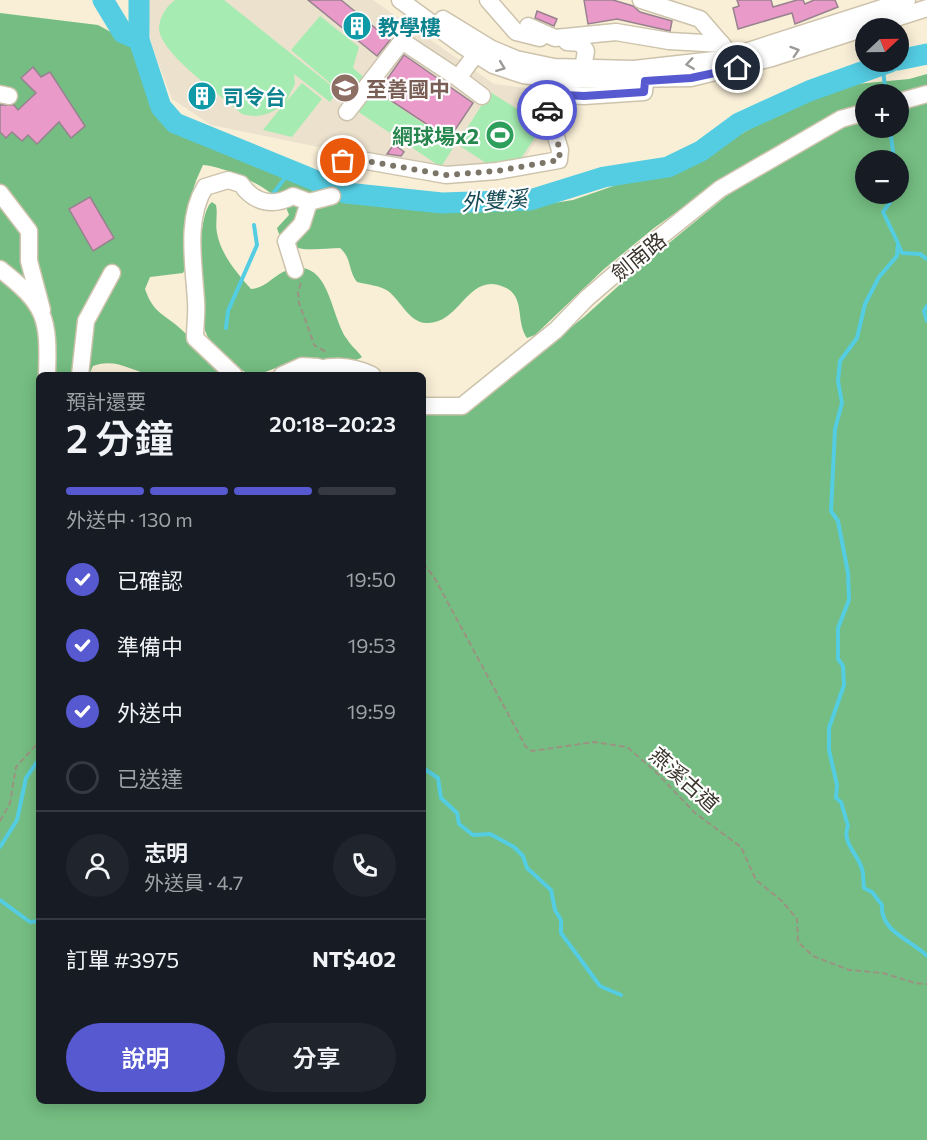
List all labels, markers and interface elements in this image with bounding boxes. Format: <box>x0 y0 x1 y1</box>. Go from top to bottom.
building icon: 教學樓 <box>341 10 373 42</box>
place label: 教學樓 <box>378 14 441 39</box>
north arrow <box>855 18 909 72</box>
map controls <box>855 18 909 204</box>
pin <box>712 42 763 93</box>
one-way arrow <box>790 46 800 58</box>
icon: home <box>721 51 754 84</box>
one-way arrow <box>685 57 695 69</box>
one-way arrow <box>495 60 506 73</box>
school or university icon: 至善國中 <box>329 72 361 104</box>
place label: 至善國中 <box>366 76 450 101</box>
building icon: 司令台 <box>186 80 218 112</box>
courier <box>517 80 577 140</box>
place label: 司令台 <box>223 84 286 109</box>
button: + <box>855 84 909 138</box>
icon: car <box>531 94 564 127</box>
sports icon: 網球場x2 <box>484 119 516 151</box>
place label: 網球場x2 <box>392 123 479 148</box>
pin <box>317 135 368 186</box>
icon: bag <box>326 144 359 177</box>
button: − <box>855 150 909 204</box>
water label: 外雙溪 <box>460 184 531 216</box>
street label: 劍南路 <box>606 226 670 286</box>
text: 預計還要 <box>66 389 146 413</box>
text: 20:18–20:23 <box>269 410 396 437</box>
text: 2 分鐘 <box>66 413 173 461</box>
text: 外送中 · 130 m <box>66 507 193 531</box>
icon: check <box>66 563 99 596</box>
text: 已確認 <box>117 567 183 594</box>
text: 19:50 <box>346 567 396 591</box>
icon: check <box>66 629 99 662</box>
text: 準備中 <box>117 633 183 660</box>
text: 19:53 <box>348 633 396 657</box>
icon: check <box>66 695 99 728</box>
text: 外送中 <box>117 699 183 726</box>
text: 19:59 <box>347 699 396 723</box>
street label: 燕溪古道 <box>645 742 725 816</box>
text: 已送達 <box>117 765 183 792</box>
button: person <box>66 834 129 897</box>
button: phone <box>333 834 396 897</box>
text: 志明 <box>144 839 188 866</box>
text: 外送員 · 4.7 <box>144 870 243 894</box>
text: NT$402 <box>312 945 396 972</box>
text: 訂單 #3975 <box>66 946 179 973</box>
button: 說明 <box>66 1023 225 1092</box>
button: 分享 <box>237 1023 396 1092</box>

